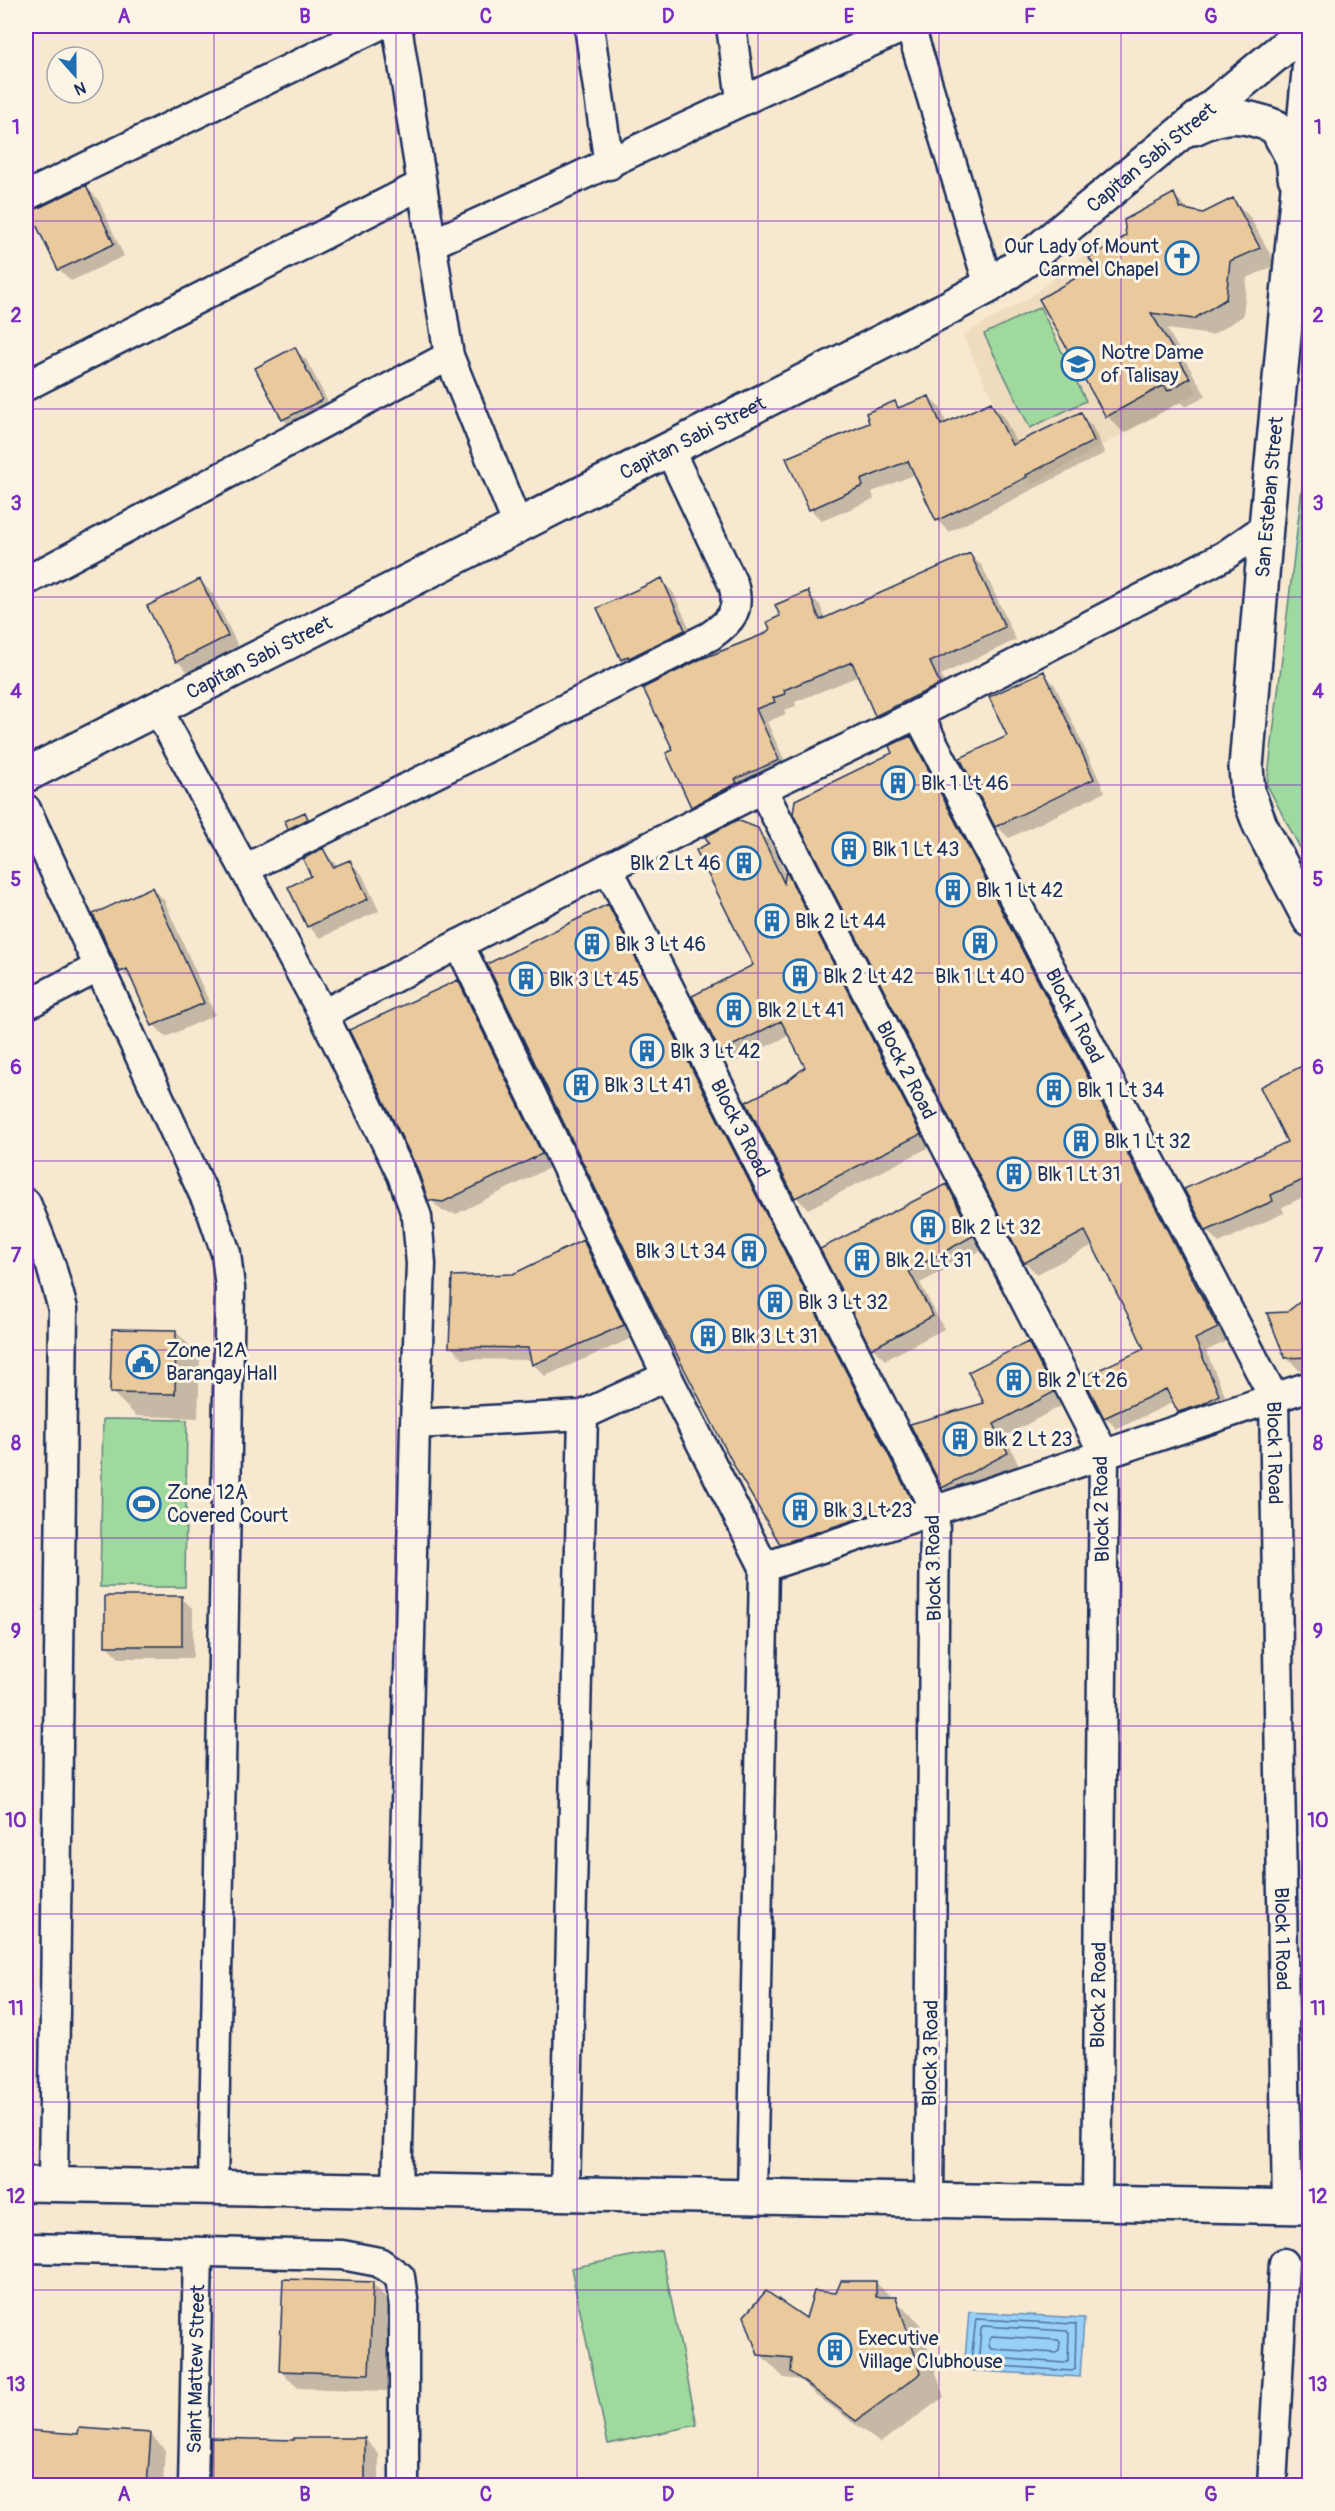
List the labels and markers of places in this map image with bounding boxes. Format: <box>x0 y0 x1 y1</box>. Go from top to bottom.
place label: Our Lady of Mount Carmel Chapel <box>1004 234 1160 282</box>
church icon: Our Lady of Mount Carmel Chapel <box>1164 240 1200 276</box>
place label: Notre Dame of Talisay <box>1101 340 1204 388</box>
school or university icon: Notre Dame of Talisay <box>1060 346 1096 382</box>
building icon: Blk 1 Lt 46 <box>880 765 916 801</box>
place label: Blk 1 Lt 46 <box>921 771 1009 796</box>
building icon: Blk 1 Lt 43 <box>831 831 867 867</box>
place label: Blk 1 Lt 43 <box>872 837 959 862</box>
building icon: Blk 2 Lt 46 <box>726 845 762 881</box>
place label: Blk 2 Lt 46 <box>630 851 721 876</box>
building icon: Blk 1 Lt 42 <box>935 872 971 908</box>
place label: Blk 1 Lt 42 <box>976 878 1063 903</box>
building icon: Blk 2 Lt 44 <box>754 903 790 939</box>
place label: Blk 2 Lt 44 <box>795 909 887 934</box>
building icon: Blk 1 Lt 40 <box>962 925 998 961</box>
building icon: Blk 3 Lt 46 <box>574 926 610 962</box>
place label: Blk 3 Lt 46 <box>615 932 706 957</box>
building icon: Blk 2 Lt 42 <box>782 958 818 994</box>
building icon: Blk 3 Lt 45 <box>508 961 544 997</box>
place label: Blk 2 Lt 42 <box>823 964 914 989</box>
place label: Blk 1 Lt 40 <box>935 964 1025 989</box>
place label: Blk 3 Lt 45 <box>549 967 639 992</box>
building icon: Blk 2 Lt 41 <box>716 992 752 1028</box>
place label: Blk 2 Lt 41 <box>757 998 844 1023</box>
building icon: Blk 3 Lt 42 <box>629 1033 665 1069</box>
place label: Blk 3 Lt 42 <box>670 1039 761 1064</box>
building icon: Blk 3 Lt 41 <box>563 1067 599 1103</box>
building icon: Blk 1 Lt 34 <box>1036 1072 1072 1108</box>
place label: Blk 3 Lt 41 <box>604 1073 691 1098</box>
place label: Blk 1 Lt 34 <box>1077 1078 1165 1103</box>
building icon: Blk 1 Lt 32 <box>1063 1123 1099 1159</box>
place label: Blk 1 Lt 32 <box>1104 1129 1191 1154</box>
building icon: Blk 1 Lt 31 <box>996 1156 1032 1192</box>
place label: Blk 1 Lt 31 <box>1037 1162 1121 1187</box>
building icon: Blk 2 Lt 32 <box>910 1209 946 1245</box>
place label: Blk 2 Lt 32 <box>951 1215 1041 1240</box>
building icon: Blk 3 Lt 34 <box>731 1233 767 1269</box>
place label: Blk 3 Lt 34 <box>635 1239 726 1264</box>
building icon: Blk 2 Lt 31 <box>844 1242 880 1278</box>
place label: Blk 2 Lt 31 <box>885 1248 972 1273</box>
building icon: Blk 3 Lt 32 <box>757 1284 793 1320</box>
place label: Blk 3 Lt 32 <box>798 1290 888 1315</box>
building icon: Blk 3 Lt 31 <box>690 1318 726 1354</box>
place label: Blk 3 Lt 31 <box>731 1324 818 1349</box>
place label: Zone 12A Barangay Hall <box>166 1338 278 1386</box>
public building icon: Zone 12A Barangay Hall <box>125 1344 161 1380</box>
building icon: Blk 2 Lt 26 <box>996 1362 1032 1398</box>
place label: Blk 2 Lt 26 <box>1037 1368 1128 1393</box>
building icon: Blk 2 Lt 23 <box>942 1421 978 1457</box>
place label: Blk 2 Lt 23 <box>983 1427 1073 1452</box>
place label: Zone 12A Covered Court <box>167 1480 289 1528</box>
sports icon: Zone 12A Covered Court <box>126 1486 162 1522</box>
building icon: Blk 3 Lt 23 <box>782 1492 818 1528</box>
place label: Blk 3 Lt 23 <box>823 1498 913 1523</box>
place label: Executive Village Clubhouse <box>858 2326 1003 2374</box>
building icon: Executive Village Clubhouse <box>817 2332 853 2368</box>

